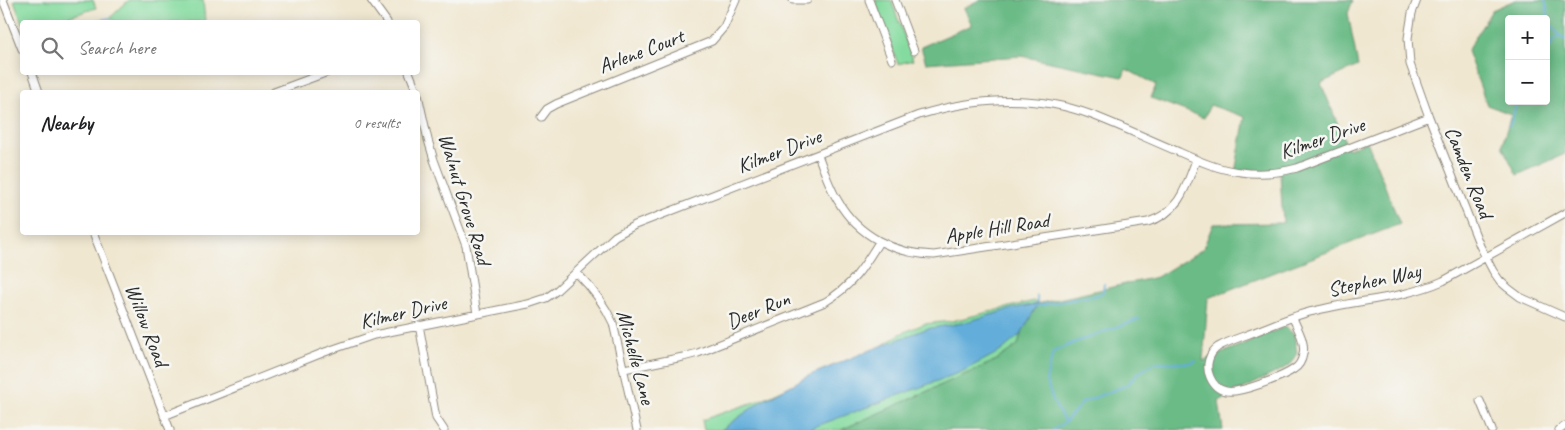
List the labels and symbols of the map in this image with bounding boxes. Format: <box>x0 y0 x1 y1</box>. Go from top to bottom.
street label: Arlene Court <box>595 22 689 79</box>
street label: Kilmer Drive <box>1276 111 1370 165</box>
street label: Kilmer Drive <box>733 122 827 179</box>
street label: Camden Road <box>1439 122 1501 225</box>
street label: Walnut Grove Road <box>433 130 498 270</box>
street label: Apple Hill Road <box>943 207 1054 249</box>
street label: Stephen Way <box>1325 257 1425 303</box>
street label: Willow Road <box>119 280 176 373</box>
street label: Deer Run <box>722 285 794 334</box>
street label: Kilmer Drive <box>357 289 451 335</box>
street label: Michelle Lane <box>611 307 661 408</box>

